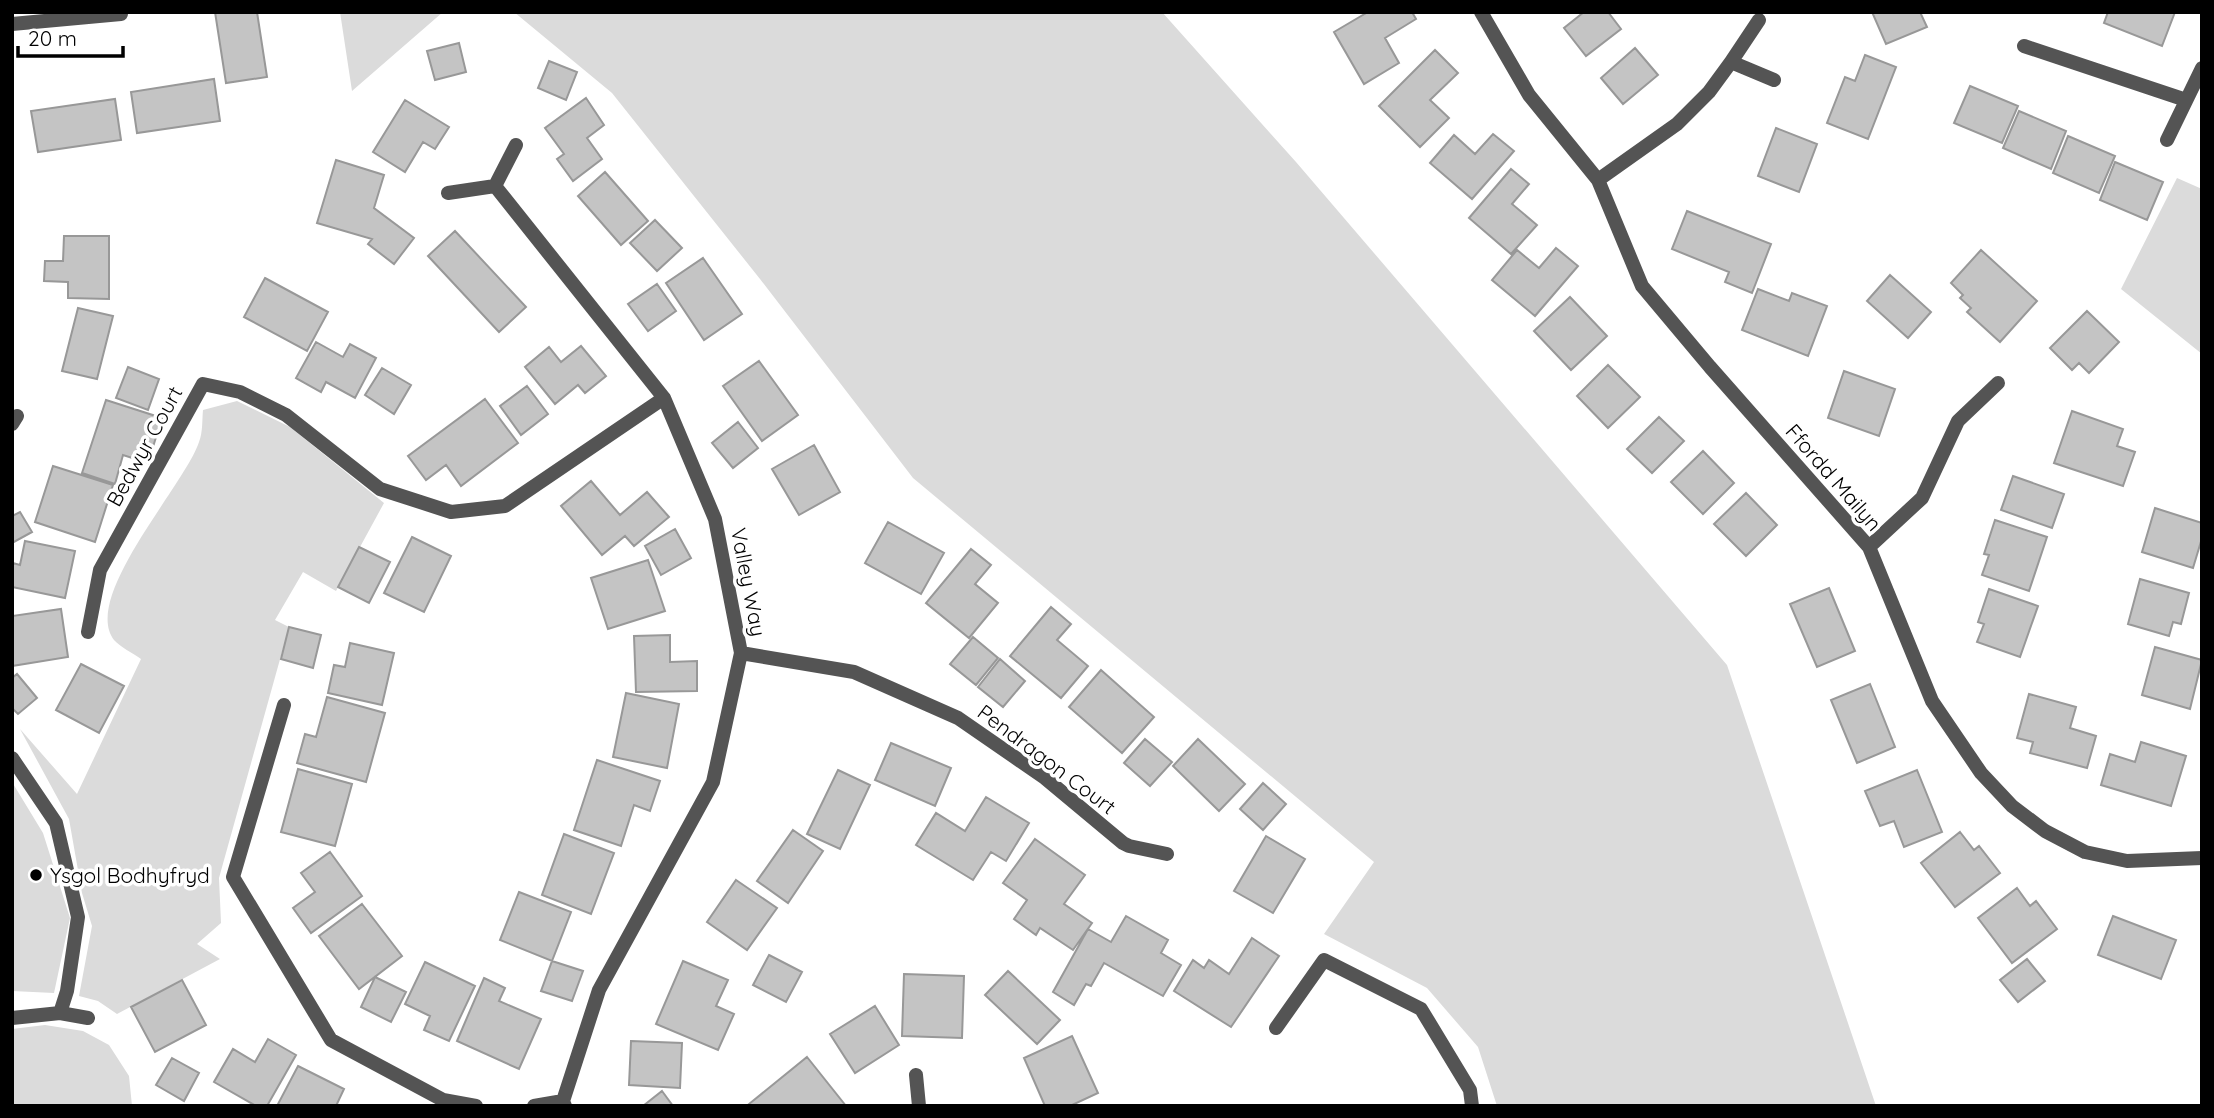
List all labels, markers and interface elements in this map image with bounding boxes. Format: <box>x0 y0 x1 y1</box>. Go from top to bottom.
scale bar <box>18 14 122 58</box>
text: 20 m <box>28 25 77 51</box>
street label: Bedwyr Court <box>100 381 188 511</box>
street label: Ffordd Mailyn <box>1780 418 1888 536</box>
street label: Valley Way <box>726 526 772 638</box>
street label: Pendragon Court <box>973 699 1121 819</box>
place label: Ysgol Bodhyfryd <box>50 862 210 888</box>
marker: Ysgol Bodhyfryd <box>28 867 44 883</box>

